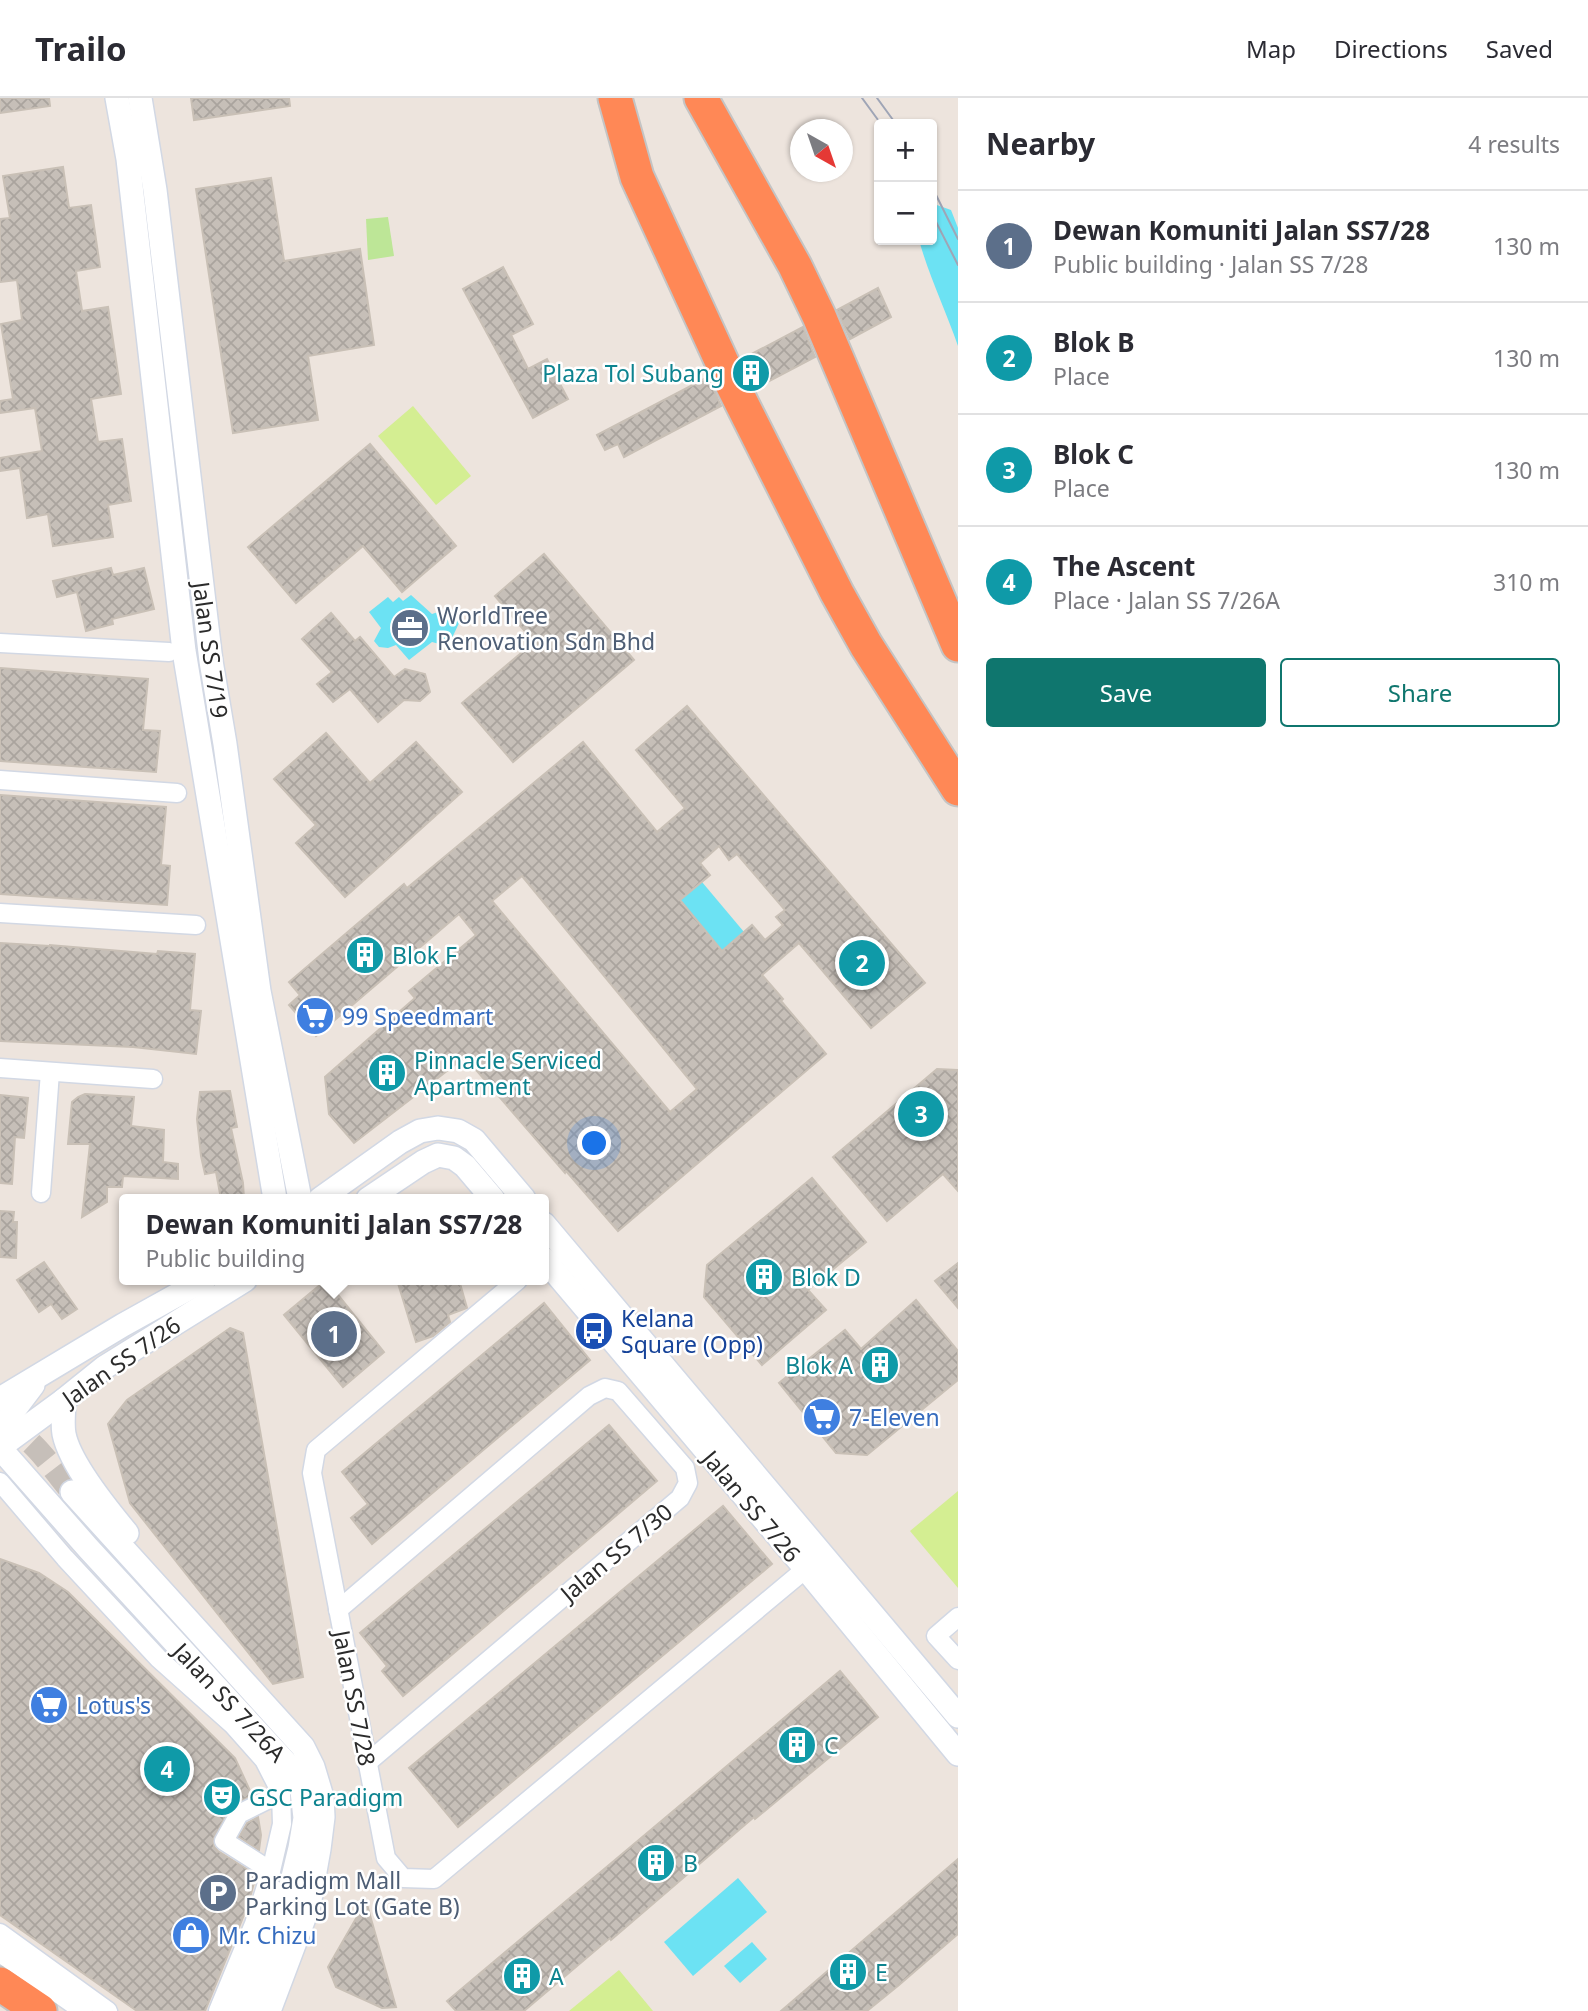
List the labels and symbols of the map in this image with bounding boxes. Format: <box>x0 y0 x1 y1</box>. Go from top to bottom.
north arrow <box>790 119 853 182</box>
building icon: Plaza Tol Subang <box>730 352 772 394</box>
place label: Plaza Tol Subang <box>542 357 724 389</box>
street label: Jalan SS 7/19 <box>185 578 236 720</box>
place label: WorldTree Renovation Sdn Bhd <box>437 599 655 657</box>
office icon: WorldTree Renovation Sdn Bhd <box>389 607 431 649</box>
building icon: Blok F <box>344 934 386 976</box>
pin: 2 <box>839 937 885 989</box>
place label: Blok F <box>392 939 457 971</box>
supermarket icon: 99 Speedmart <box>294 995 336 1037</box>
place label: 99 Speedmart <box>342 1000 493 1032</box>
place label: Pinnacle Serviced Apartment <box>414 1044 602 1102</box>
building icon: Pinnacle Serviced Apartment <box>366 1052 408 1094</box>
pin: 3 <box>898 1088 944 1140</box>
your location <box>577 1126 611 1160</box>
building icon: Blok D <box>743 1256 785 1298</box>
place label: Blok D <box>791 1261 861 1293</box>
place label: Kelana Square (Opp) <box>621 1302 763 1360</box>
street label: Jalan SS 7/26 <box>54 1308 186 1415</box>
pin: 1 <box>311 1308 357 1360</box>
bus stop icon: Kelana Square (Opp) <box>573 1310 615 1352</box>
building icon: Blok A <box>859 1344 901 1386</box>
place label: Blok A <box>785 1349 853 1381</box>
supermarket icon: 7-Eleven <box>801 1396 843 1438</box>
place label: 7-Eleven <box>849 1401 940 1433</box>
street label: Jalan SS 7/26 <box>694 1442 808 1569</box>
street label: Jalan SS 7/30 <box>552 1496 679 1610</box>
street label: Jalan SS 7/28 <box>326 1626 384 1769</box>
street label: Jalan SS 7/26A <box>165 1634 294 1769</box>
supermarket icon: Lotus's <box>28 1684 70 1726</box>
place label: Lotus's <box>76 1689 151 1721</box>
building icon: C <box>776 1724 818 1766</box>
place label: C <box>824 1729 839 1761</box>
pin: 4 <box>144 1743 190 1795</box>
theatre icon: GSC Paradigm <box>201 1776 243 1818</box>
place label: GSC Paradigm <box>249 1781 403 1813</box>
building icon: B <box>635 1842 677 1884</box>
place label: B <box>683 1847 698 1879</box>
place label: Paradigm Mall Parking Lot (Gate B) <box>245 1864 460 1922</box>
parking icon: Paradigm Mall Parking Lot (Gate B) <box>197 1872 239 1914</box>
shop icon: Mr. Chizu <box>170 1914 212 1956</box>
place label: Mr. Chizu <box>218 1919 317 1951</box>
building icon: E <box>827 1951 869 1993</box>
building icon: A <box>501 1955 543 1997</box>
place label: E <box>875 1956 888 1988</box>
place label: A <box>549 1960 564 1992</box>

